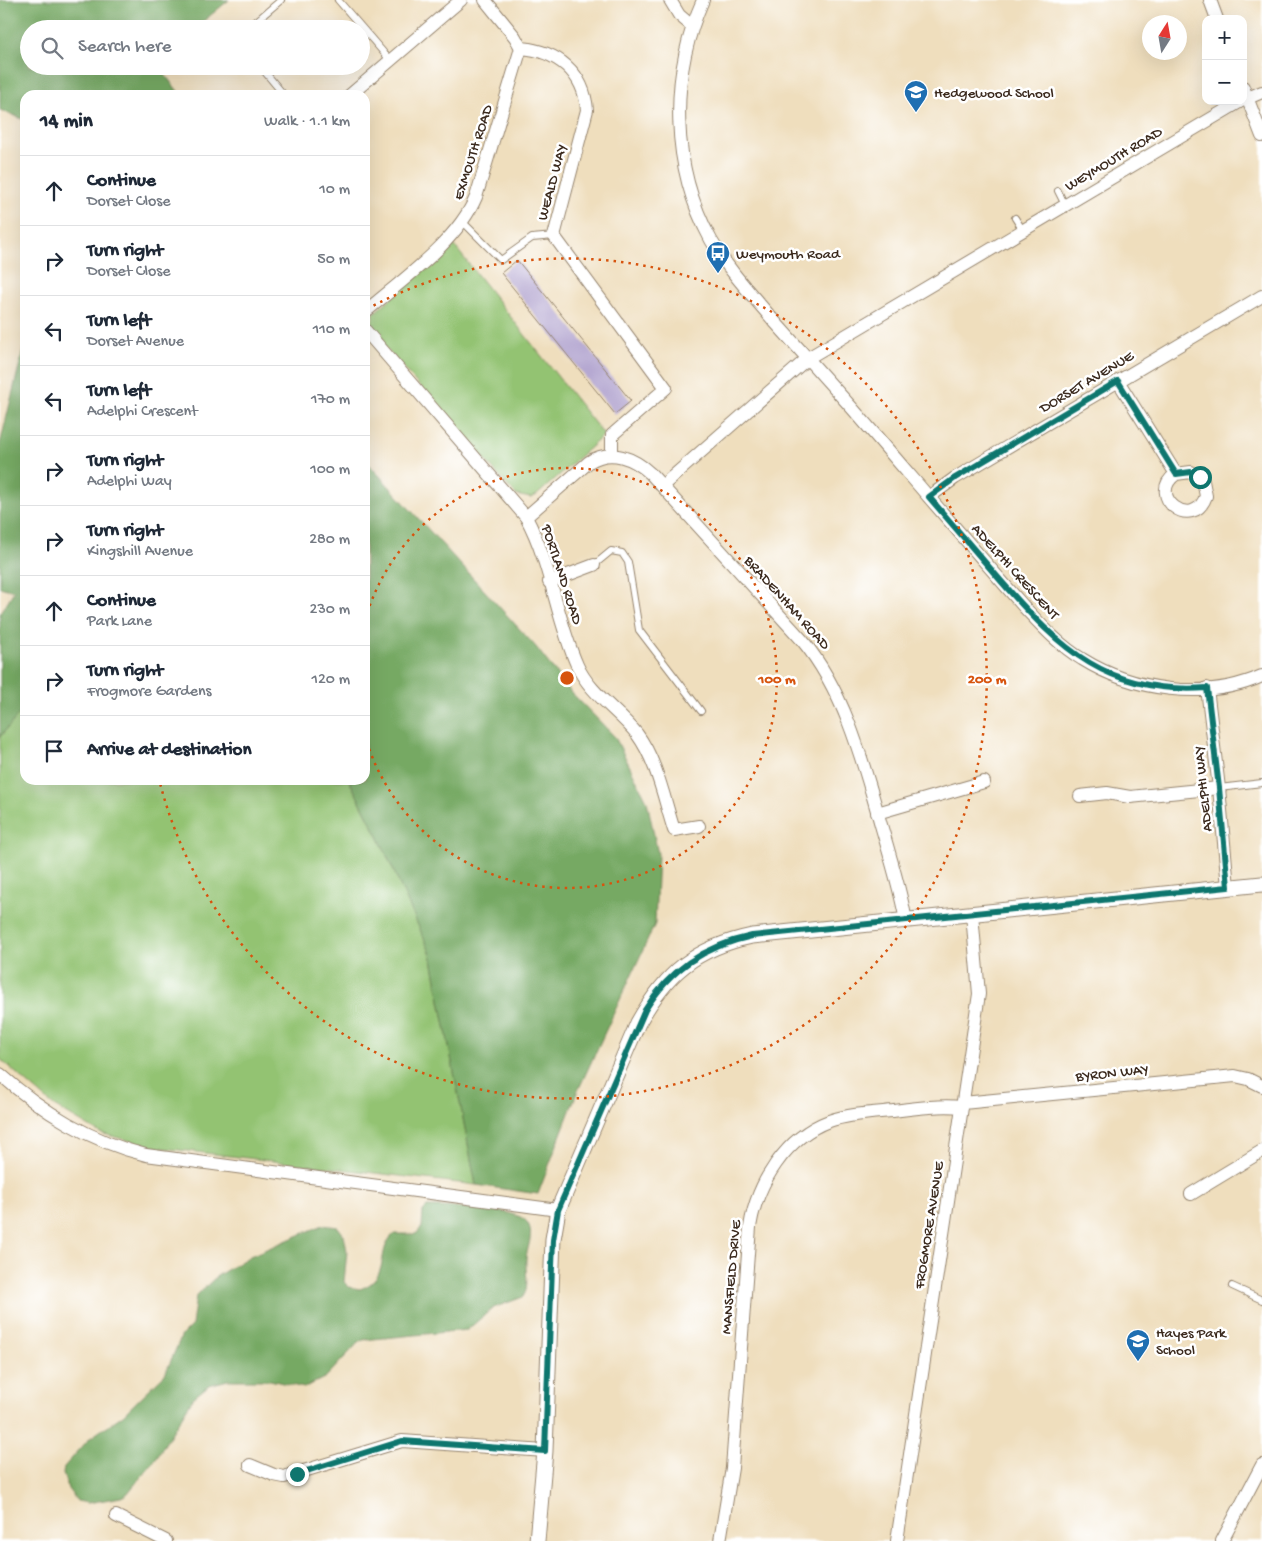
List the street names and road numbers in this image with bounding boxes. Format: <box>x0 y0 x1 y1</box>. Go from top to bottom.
street label: EXMOUTH ROAD <box>450 103 498 202</box>
street label: WEYMOUTH ROAD <box>1062 123 1166 196</box>
street label: WEALD WAY <box>534 142 572 223</box>
street label: DORSET AVENUE <box>1036 347 1138 418</box>
street label: PORTLAND ROAD <box>536 521 586 627</box>
street label: ADELPHI CRESCENT <box>967 521 1063 625</box>
street label: BRADENHAM ROAD <box>739 552 834 654</box>
street label: ADELPHI WAY <box>1191 745 1217 833</box>
street label: BYRON WAY <box>1074 1061 1150 1087</box>
street label: FROGMORE AVENUE <box>911 1160 949 1291</box>
street label: MANSFIELD DRIVE <box>718 1219 746 1335</box>

